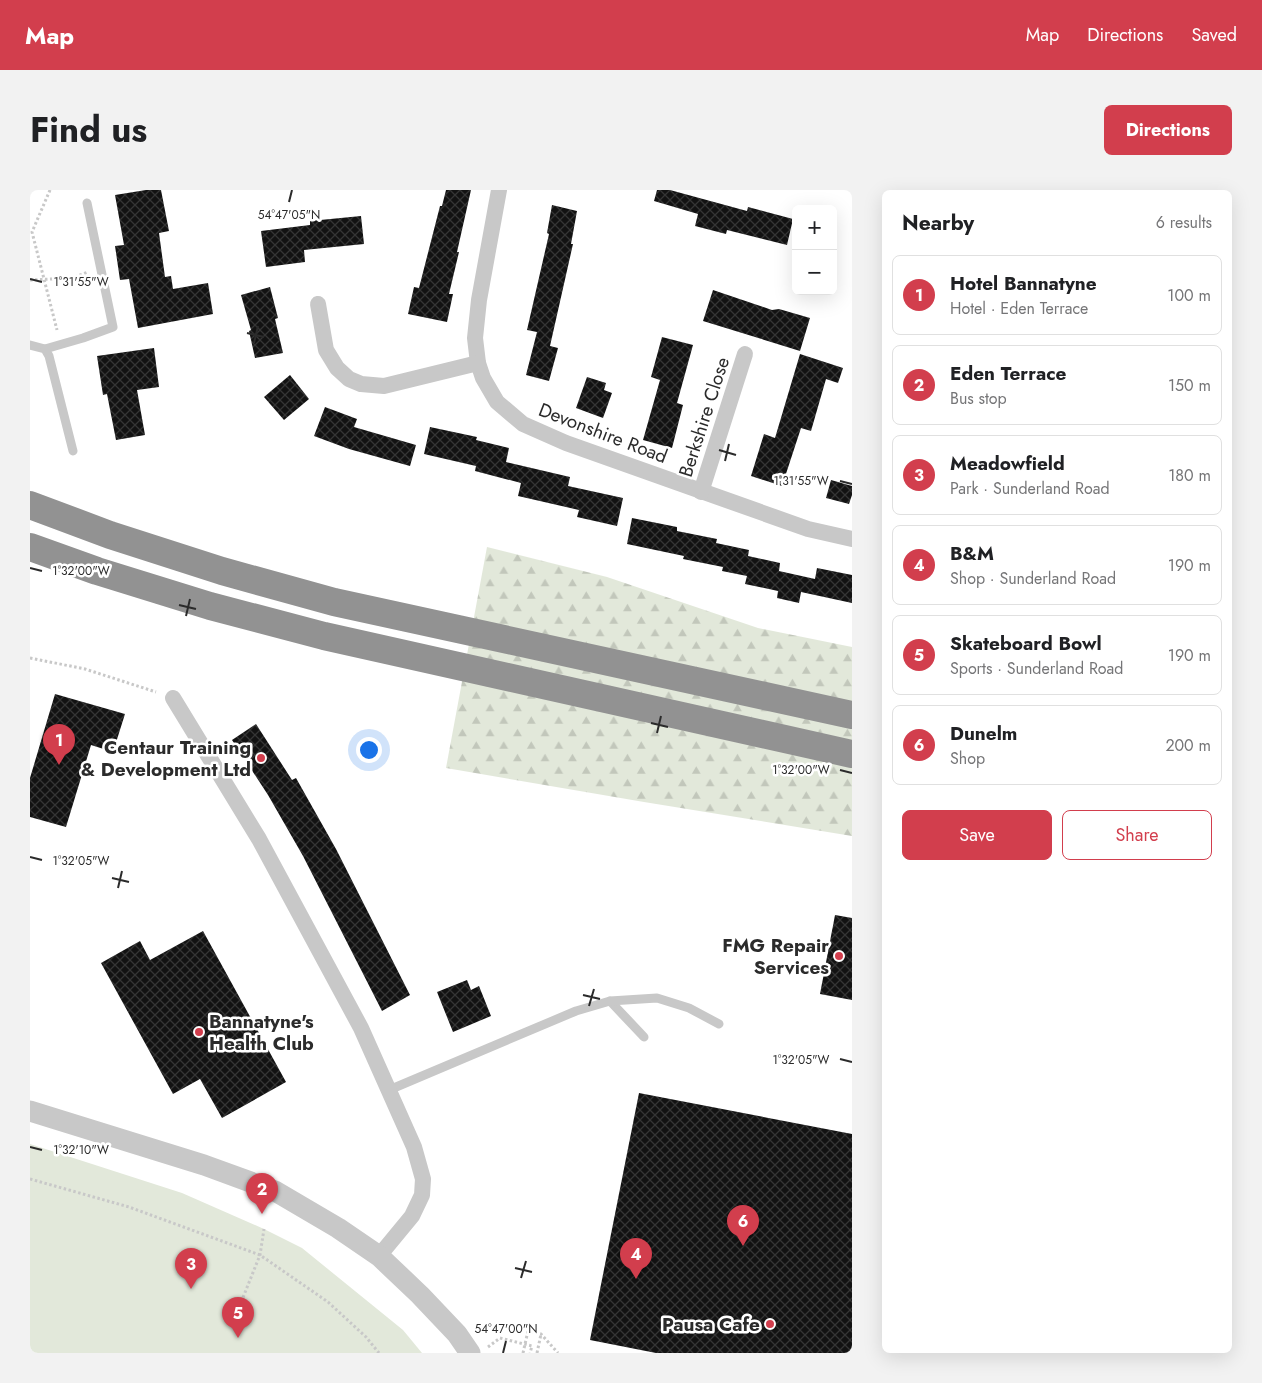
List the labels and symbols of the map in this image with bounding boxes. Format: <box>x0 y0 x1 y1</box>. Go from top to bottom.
text: 54°47'05"N <box>258 206 320 224</box>
text: 1°31'55"W <box>53 273 109 291</box>
street label: Berkshire Close <box>672 353 736 481</box>
street label: Devonshire Road <box>535 396 671 470</box>
text: 1°31'55"W <box>773 472 829 490</box>
text: 1°32'00"W <box>52 562 110 580</box>
pin: 1 <box>43 724 75 765</box>
place label: Centaur Training & Development Ltd <box>81 734 251 783</box>
your location <box>356 737 382 763</box>
marker: Centaur Training & Development Ltd <box>255 752 267 764</box>
text: 1°32'00"W <box>772 761 830 779</box>
text: 1°32'05"W <box>53 852 110 870</box>
place label: FMG Repair Services <box>722 932 829 981</box>
marker: FMG Repair Services <box>833 950 845 962</box>
place label: Bannatyne's Health Club <box>209 1008 314 1057</box>
marker: Bannatyne's Health Club <box>193 1026 205 1038</box>
text: 1°32'05"W <box>773 1051 830 1069</box>
text: 1°32'10"W <box>53 1141 109 1159</box>
pin: 2 <box>246 1173 278 1214</box>
pin: 6 <box>727 1205 759 1246</box>
pin: 4 <box>620 1238 652 1279</box>
pin: 3 <box>175 1248 207 1289</box>
pin: 5 <box>222 1297 254 1338</box>
place label: Pausa Cafe <box>662 1311 760 1338</box>
marker: Pausa Cafe <box>764 1318 776 1330</box>
text: 54°47'00"N <box>474 1320 538 1338</box>

